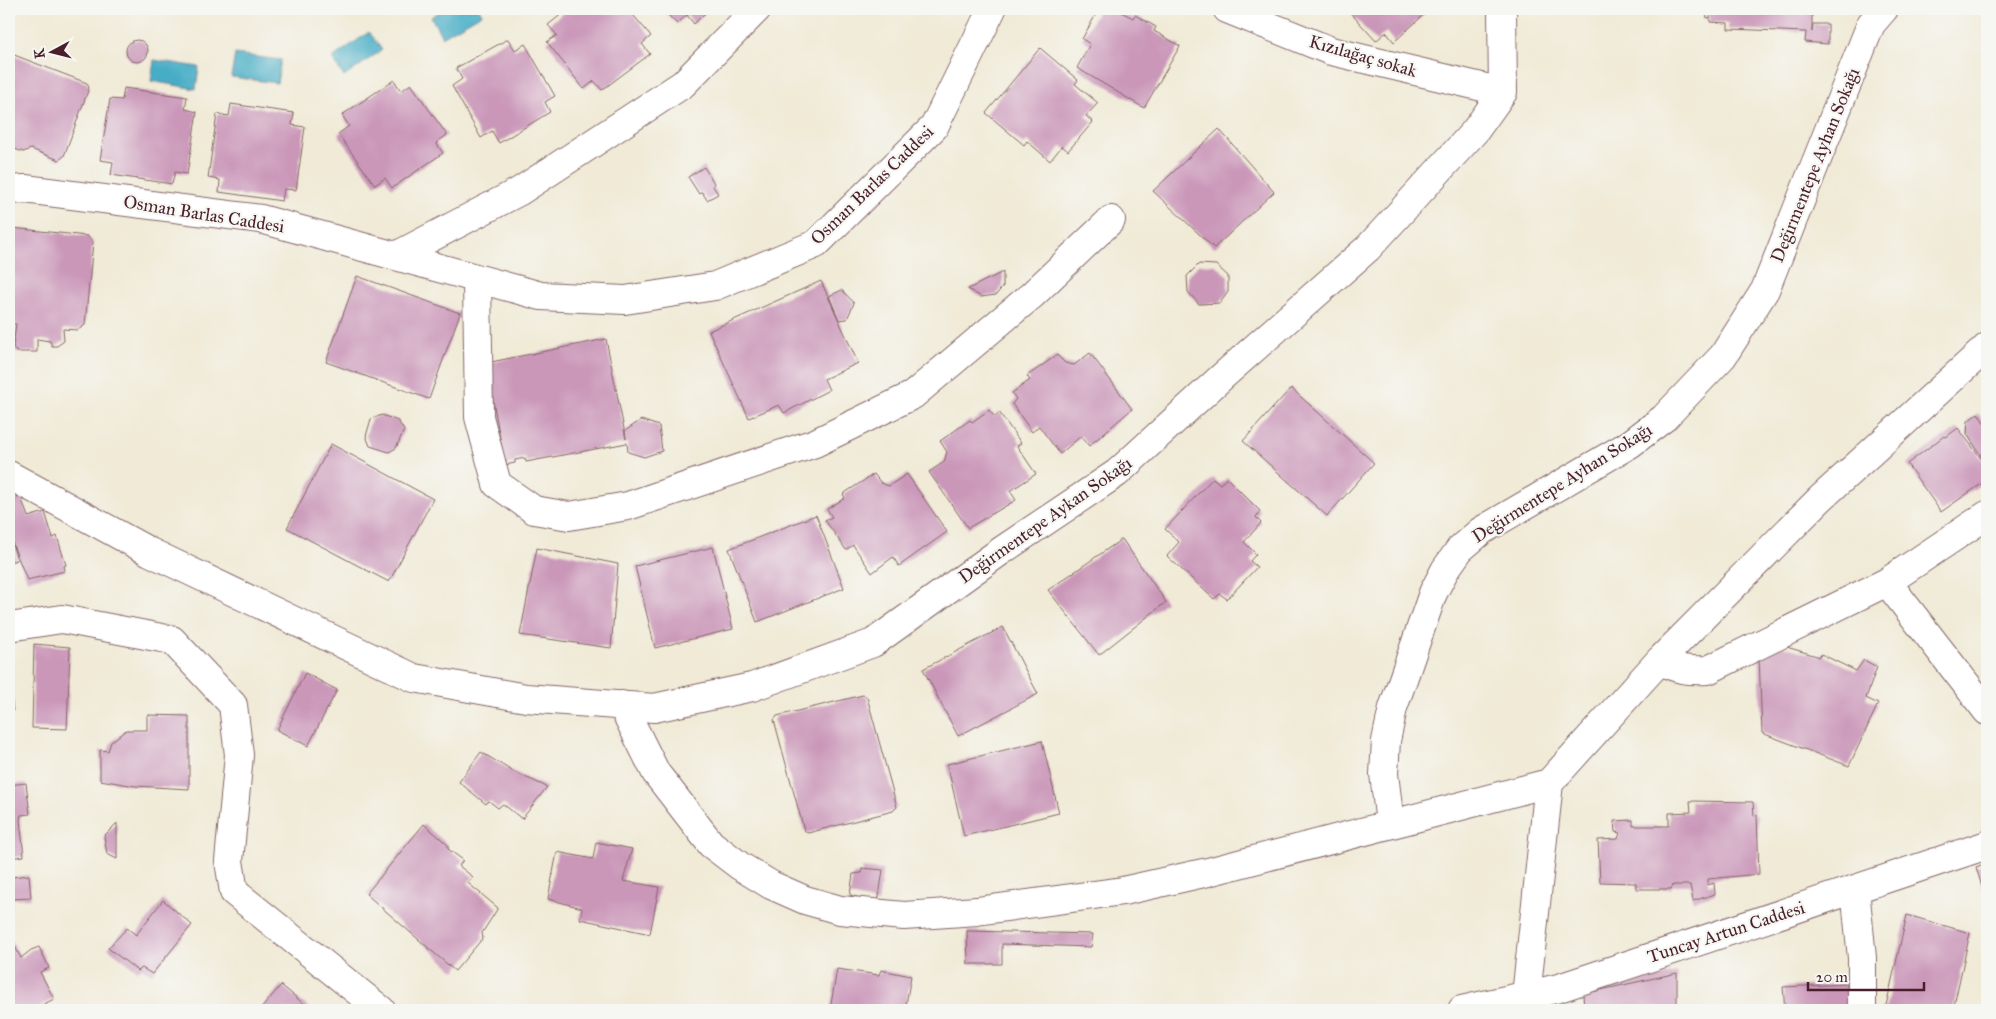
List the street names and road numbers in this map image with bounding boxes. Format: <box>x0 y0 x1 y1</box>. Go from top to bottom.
street label: Kızılağaç sokak <box>1306 30 1420 83</box>
street label: Değirmentepe Ayhan Sokağı <box>1766 64 1865 266</box>
street label: Osman Barlas Caddesi <box>806 121 938 249</box>
street label: Osman Barlas Caddesi <box>122 190 286 238</box>
street label: Değirmentepe Ayhan Sokağı <box>1468 419 1657 548</box>
street label: Değirmentepe Aykan Sokağı <box>954 452 1136 589</box>
street label: Tuncay Artun Caddesi <box>1645 896 1807 968</box>

